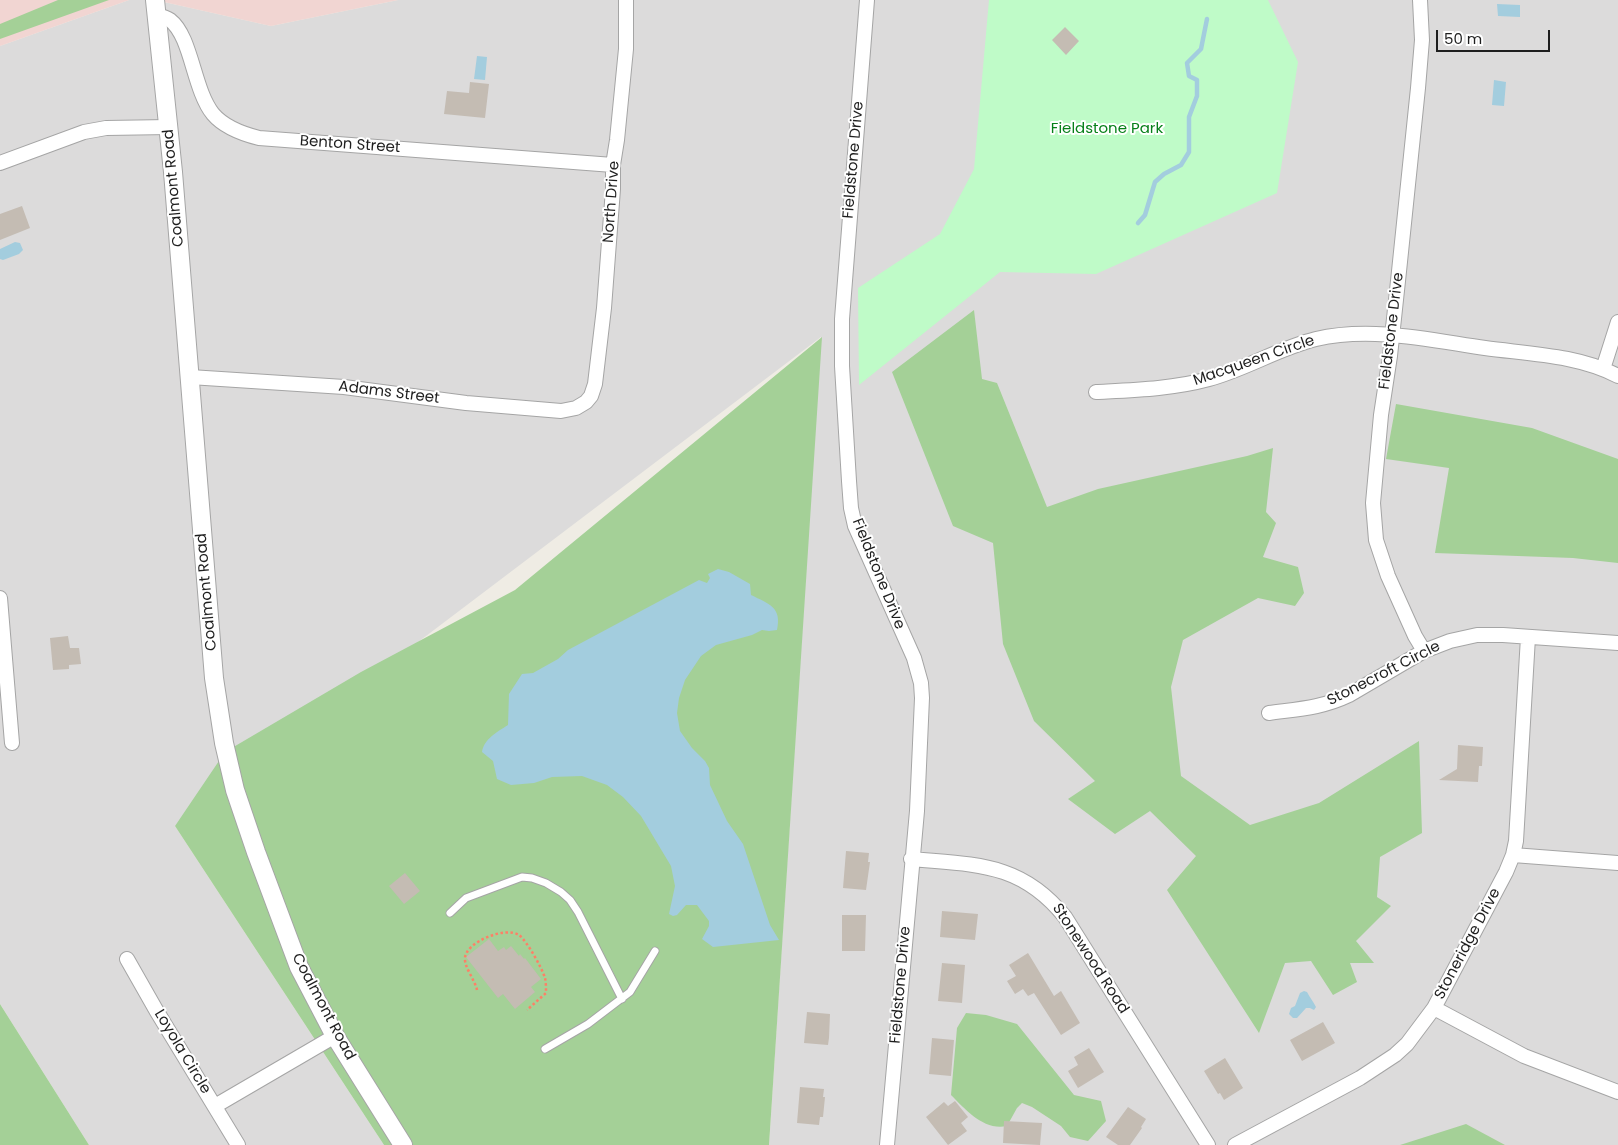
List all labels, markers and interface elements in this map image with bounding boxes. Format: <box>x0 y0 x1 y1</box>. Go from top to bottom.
scale bar <box>1438 20 1552 52</box>
text: 50 m <box>1444 28 1482 49</box>
street label: Fieldstone Drive <box>840 101 868 219</box>
park label: Fieldstone Park <box>1051 120 1163 138</box>
street label: Coalmont Road <box>160 128 188 248</box>
street label: Benton Street <box>299 133 401 157</box>
street label: North Drive <box>600 160 624 244</box>
street label: Fieldstone Drive <box>1376 271 1408 391</box>
street label: Macqueen Circle <box>1191 332 1317 390</box>
street label: Adams Street <box>337 378 441 408</box>
street label: Fieldstone Drive <box>848 516 908 632</box>
street label: Coalmont Road <box>193 532 221 652</box>
street label: Stonecroft Circle <box>1324 638 1444 710</box>
street label: Stoneridge Drive <box>1431 885 1505 1003</box>
street label: Stonewood Road <box>1048 901 1132 1017</box>
street label: Fieldstone Drive <box>887 926 915 1044</box>
street label: Coalmont Road <box>287 951 359 1063</box>
street label: Loyola Circle <box>150 1007 214 1097</box>

